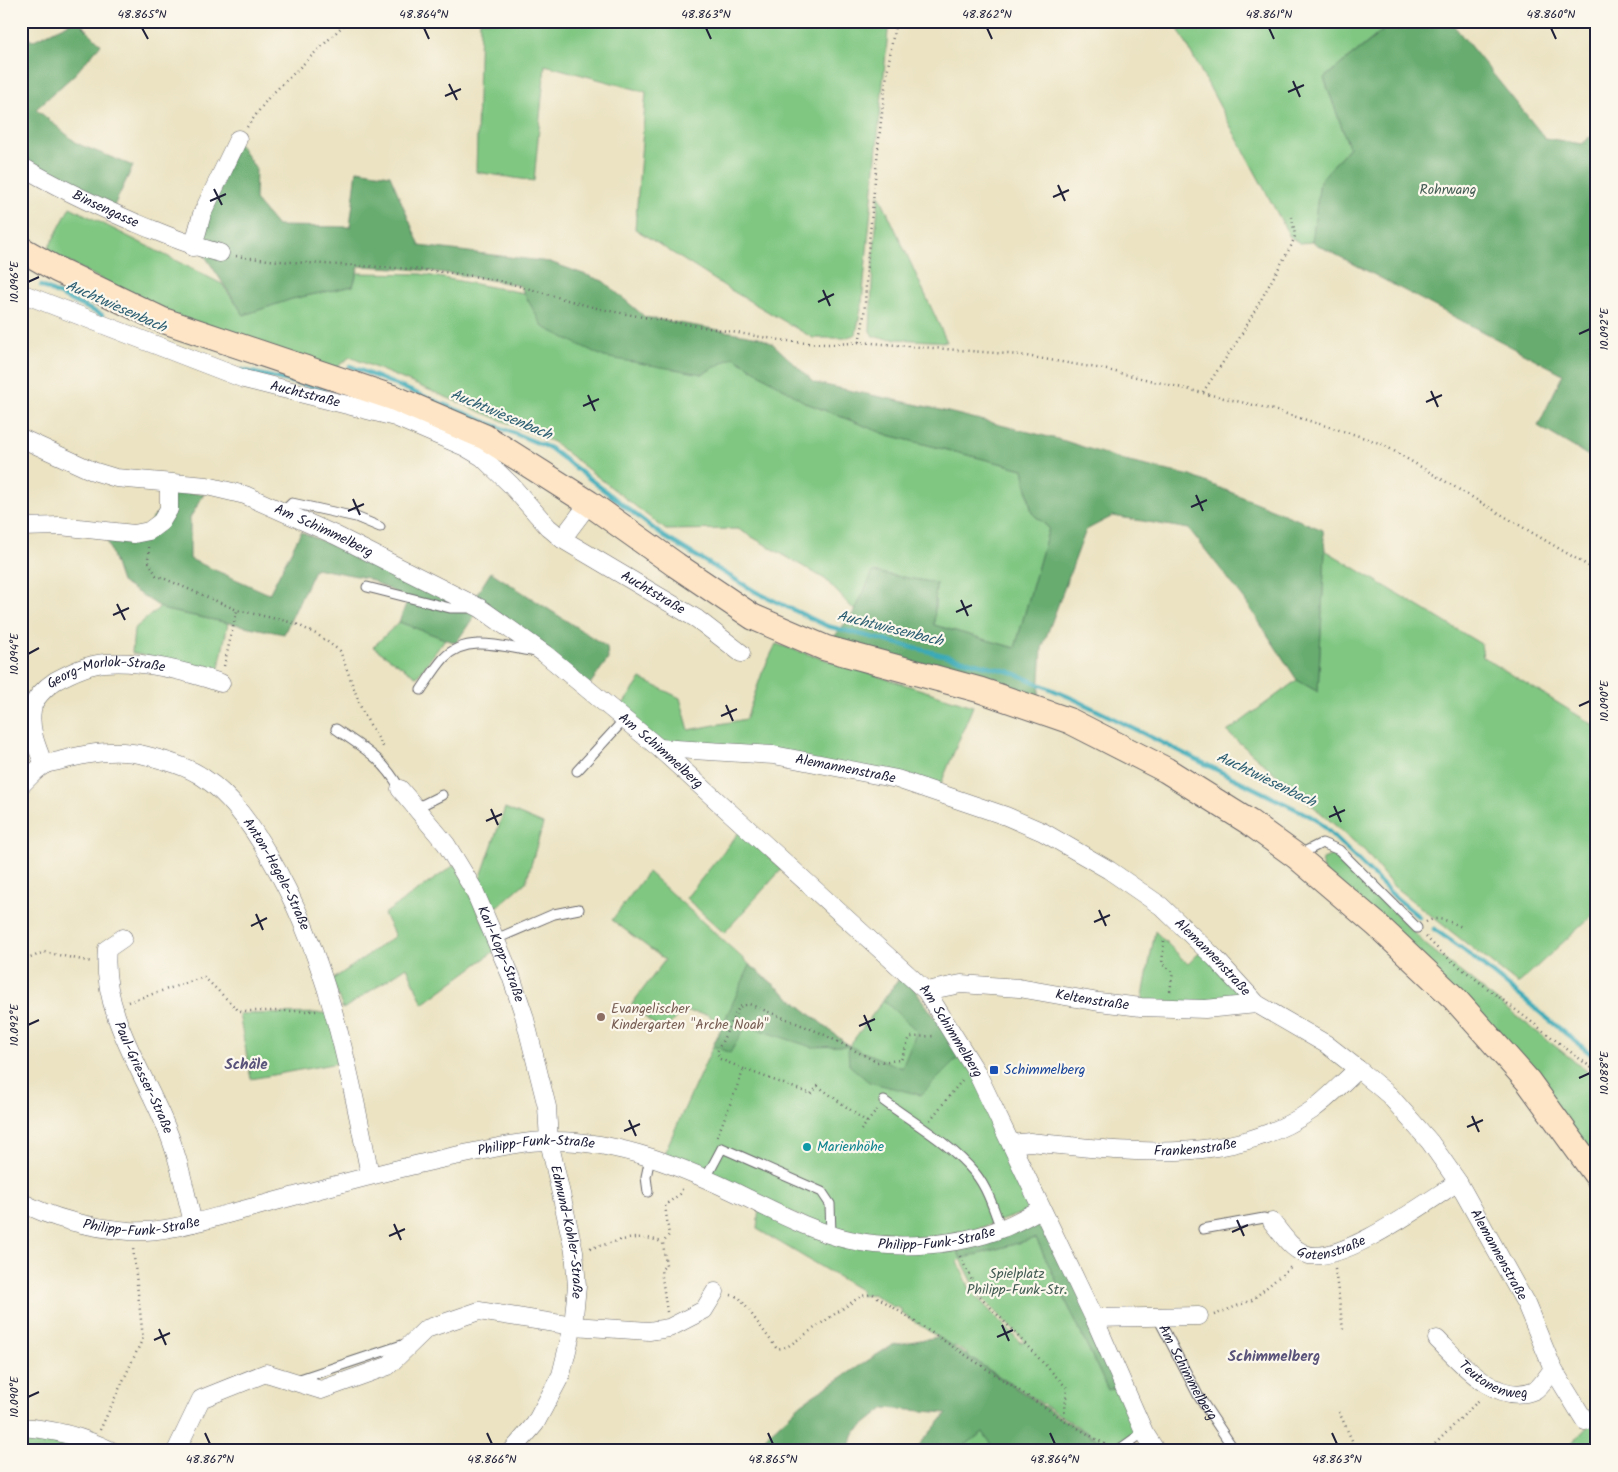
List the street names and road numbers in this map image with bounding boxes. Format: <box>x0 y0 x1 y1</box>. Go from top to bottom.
street label: Binsengasse <box>69 184 143 234</box>
street label: Auchtstraße <box>268 375 343 414</box>
street label: Am Schimmelberg <box>271 498 377 563</box>
street label: Auchtstraße <box>617 565 690 621</box>
street label: Georg-Morlok-Straße <box>42 651 168 694</box>
street label: Am Schimmelberg <box>613 708 708 794</box>
street label: Alemannenstraße <box>793 748 898 790</box>
street label: Anton-Hegele-Straße <box>237 813 316 934</box>
street label: Karl-Kopp-Straße <box>471 902 530 1006</box>
street label: Alemannenstraße <box>1169 913 1256 1002</box>
street label: Am Schimmelberg <box>914 979 989 1081</box>
street label: Keltenstraße <box>1054 984 1131 1017</box>
street label: Paul-Griesser-Straße <box>108 1018 179 1138</box>
street label: Philipp-Funk-Straße <box>475 1130 597 1162</box>
street label: Frankenstraße <box>1154 1132 1240 1162</box>
street label: Edmund-Kohler-Straße <box>544 1163 588 1300</box>
street label: Alemannenstraße <box>1464 1205 1533 1305</box>
street label: Philipp-Funk-Straße <box>81 1211 203 1242</box>
street label: Philipp-Funk-Straße <box>877 1221 999 1256</box>
street label: Gotenstraße <box>1293 1230 1370 1267</box>
street label: Am Schimmelberg <box>1152 1321 1223 1425</box>
street label: Teutonenweg <box>1453 1355 1529 1405</box>

